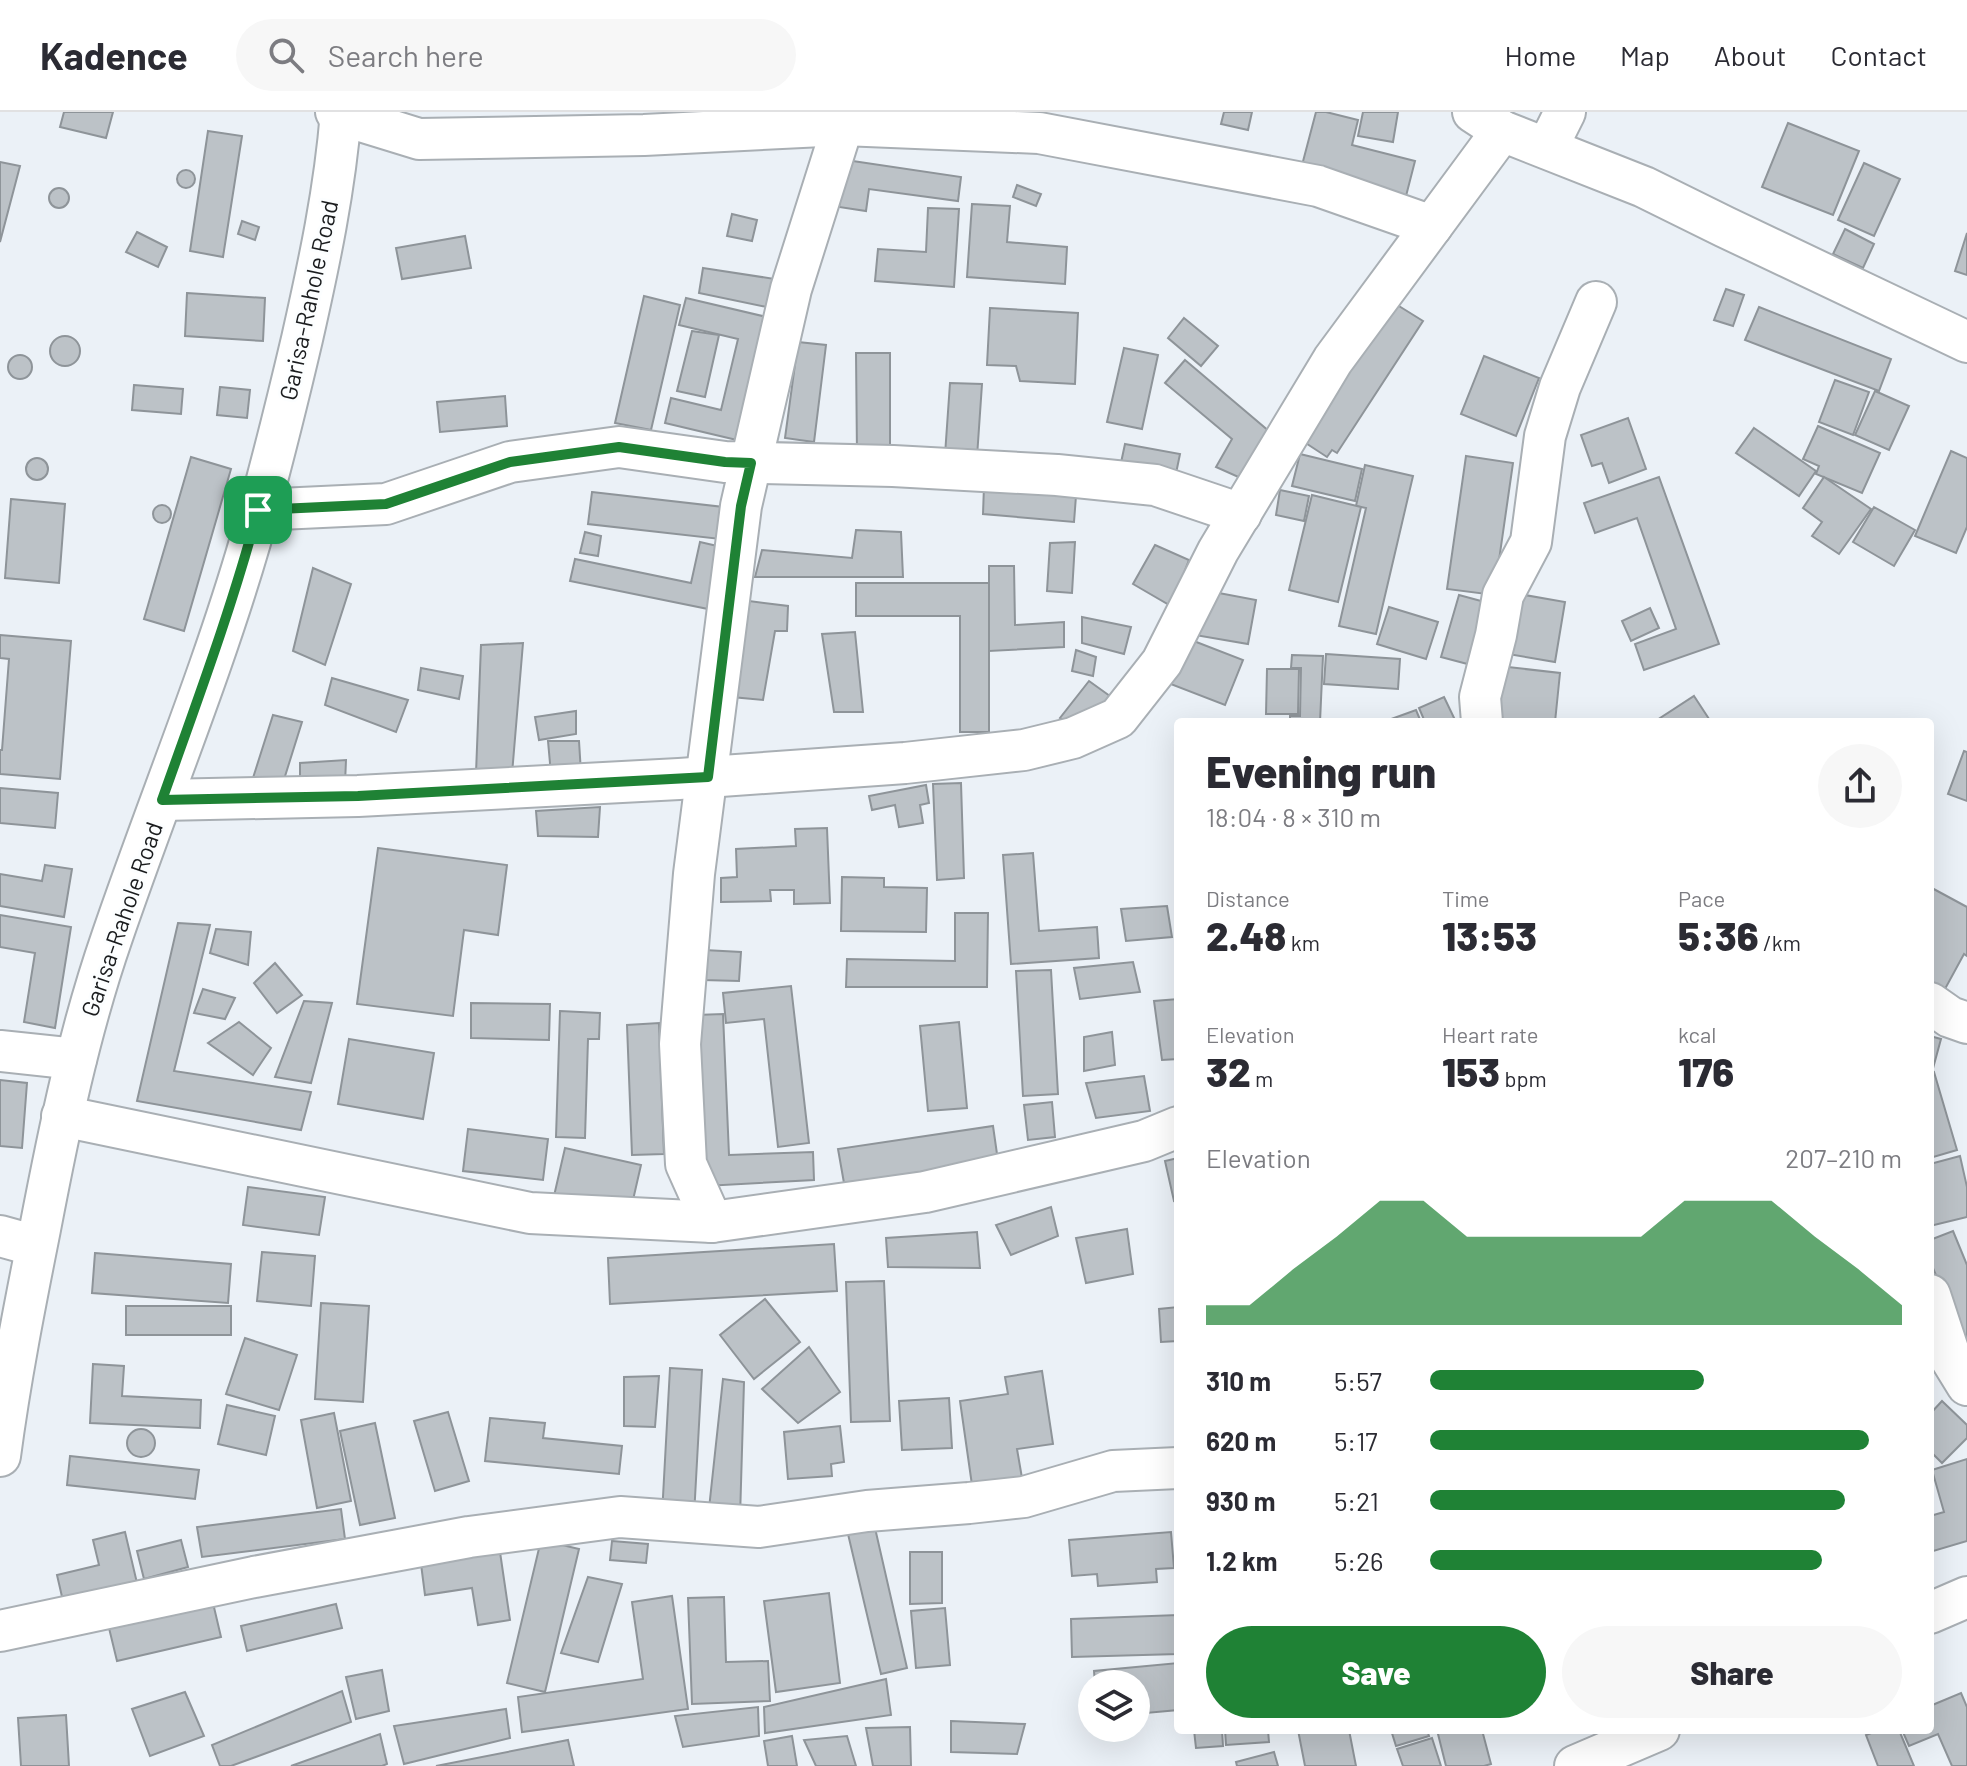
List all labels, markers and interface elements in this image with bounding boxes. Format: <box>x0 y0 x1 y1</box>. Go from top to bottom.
search box <box>236 19 796 91</box>
text: Kadence <box>40 32 188 78</box>
icon: search <box>264 33 308 77</box>
text: Search here <box>328 37 484 73</box>
text: Home <box>1505 38 1576 72</box>
text: Map <box>1620 38 1670 72</box>
text: About <box>1714 38 1786 72</box>
text: Contact <box>1830 38 1927 72</box>
street label: Garisa-Rahole Road <box>273 197 343 403</box>
pin <box>224 476 292 544</box>
icon: arrive <box>236 488 280 532</box>
text: Evening run <box>1206 744 1436 797</box>
button: share <box>1818 744 1902 828</box>
text: 18:04 · 8 × 310 m <box>1206 801 1381 832</box>
street label: Garisa-Rahole Road <box>74 818 168 1020</box>
text: Distance <box>1206 885 1290 911</box>
text: Time <box>1442 885 1490 911</box>
text: Pace <box>1678 885 1725 911</box>
text: 2.48 <box>1206 911 1286 959</box>
text: 13:53 <box>1442 911 1537 959</box>
text: 5:36 <box>1678 911 1759 959</box>
text: km <box>1286 929 1320 955</box>
text: /km <box>1759 929 1801 955</box>
text: Elevation <box>1206 1021 1295 1047</box>
text: Heart rate <box>1442 1021 1539 1047</box>
text: kcal <box>1678 1021 1716 1047</box>
text: 32 <box>1206 1047 1251 1095</box>
text: 153 <box>1442 1047 1500 1095</box>
text: 176 <box>1678 1047 1734 1095</box>
text: m <box>1251 1065 1273 1091</box>
text: bpm <box>1500 1065 1547 1091</box>
text: Elevation <box>1206 1142 1311 1173</box>
text: 207–210 m <box>1785 1142 1902 1173</box>
text: 310 m <box>1206 1365 1271 1396</box>
text: 5:57 <box>1334 1365 1382 1396</box>
text: 620 m <box>1206 1425 1276 1456</box>
text: 5:17 <box>1334 1425 1378 1456</box>
text: 930 m <box>1206 1485 1276 1516</box>
text: 5:21 <box>1334 1485 1379 1516</box>
text: 1.2 km <box>1206 1545 1278 1576</box>
text: 5:26 <box>1334 1545 1384 1576</box>
button: Save <box>1206 1626 1546 1718</box>
button: Share <box>1562 1626 1902 1718</box>
map controls <box>1078 1670 1150 1742</box>
button: layers <box>1078 1670 1150 1742</box>

